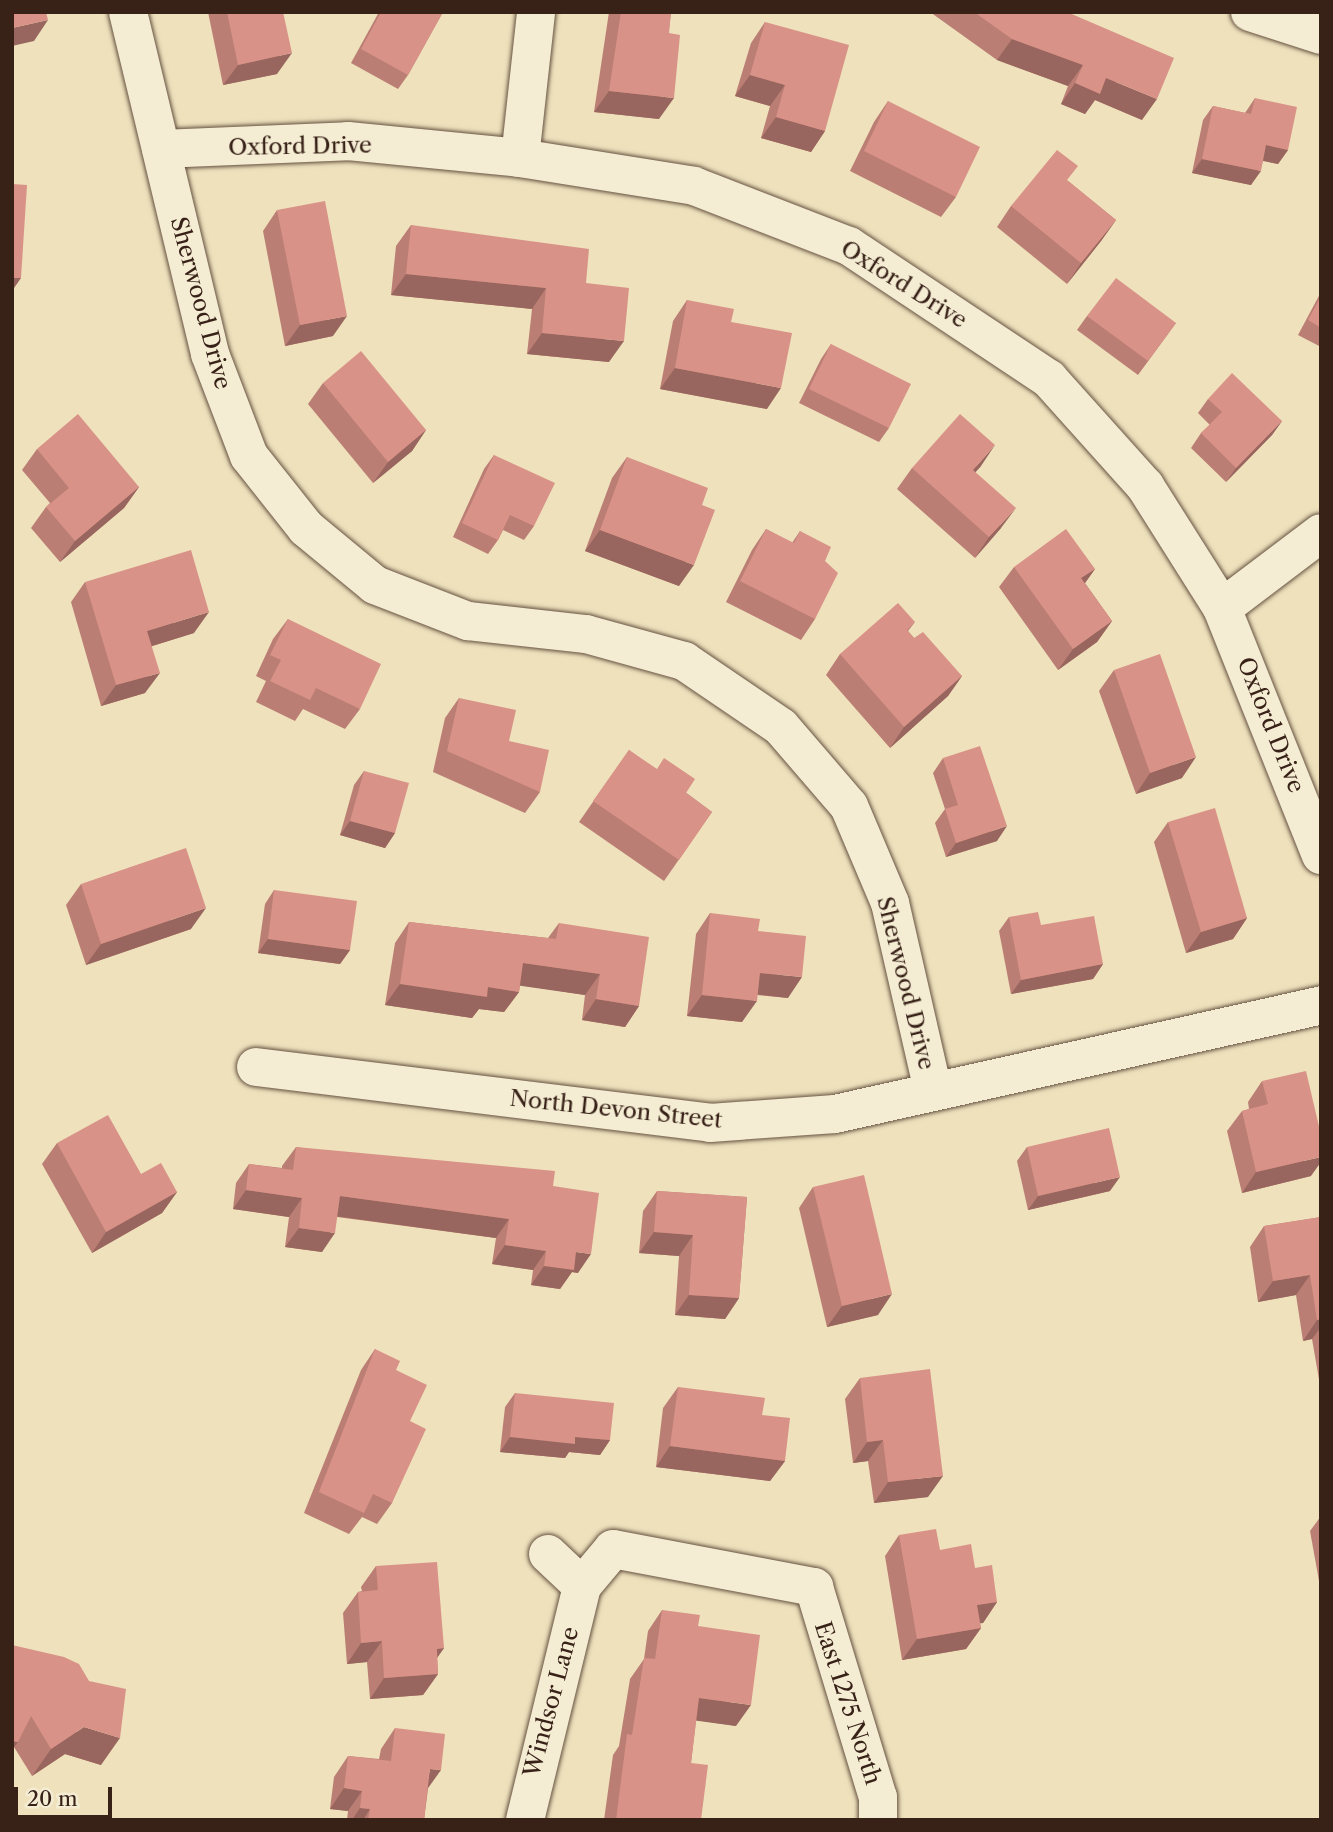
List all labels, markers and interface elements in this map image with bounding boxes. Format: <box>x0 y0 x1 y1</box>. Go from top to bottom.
street label: Oxford Drive <box>228 131 372 161</box>
street label: Sherwood Drive <box>165 214 237 392</box>
street label: Oxford Drive <box>836 234 972 334</box>
street label: Oxford Drive <box>1231 653 1311 797</box>
street label: Sherwood Drive <box>871 894 941 1072</box>
street label: North Devon Street <box>508 1084 724 1134</box>
street label: East 1275 North <box>809 1618 887 1788</box>
street label: Windsor Lane <box>518 1624 584 1780</box>
scale bar <box>18 1772 116 1816</box>
text: 20 m <box>27 1786 78 1811</box>

